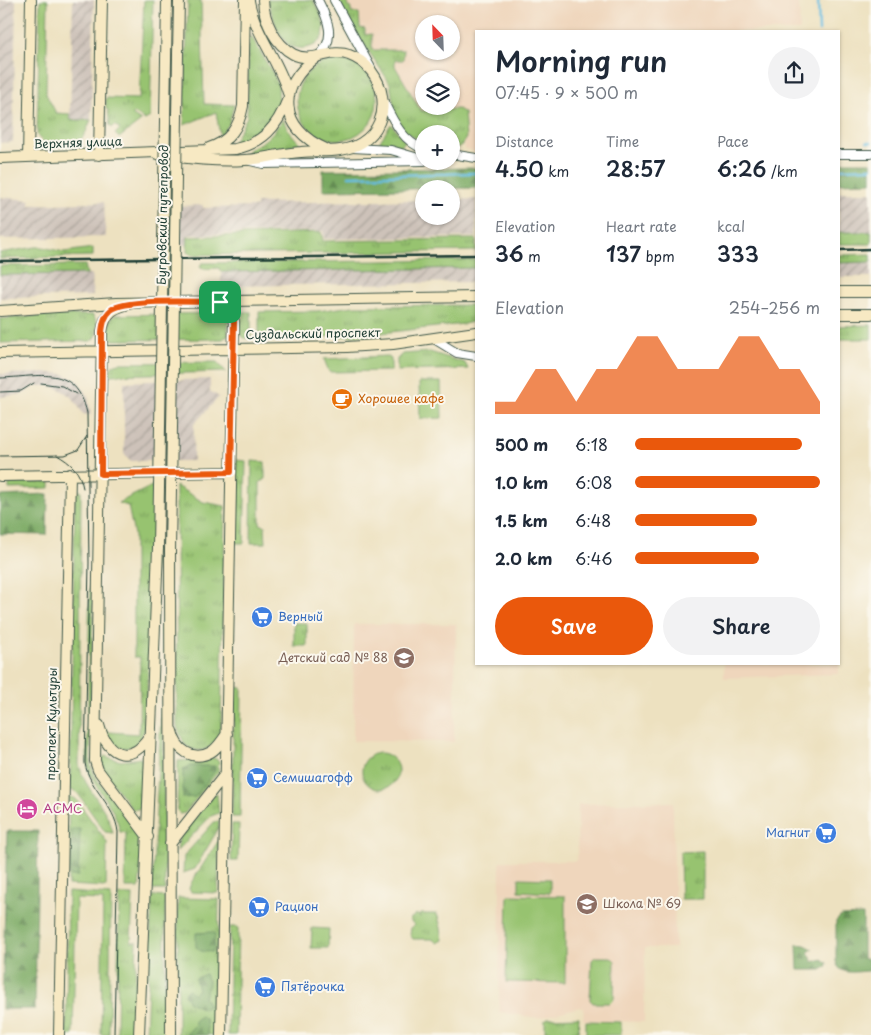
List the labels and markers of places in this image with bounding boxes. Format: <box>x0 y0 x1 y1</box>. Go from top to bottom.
pin <box>199 281 241 323</box>
cafe icon: Хорошее кафе <box>330 387 354 411</box>
place label: Хорошее кафе <box>358 389 444 407</box>
supermarket icon: Верный <box>250 605 274 629</box>
place label: Верный <box>278 607 323 625</box>
school or university icon: Детский сад № 88 <box>392 646 416 670</box>
place label: Детский сад № 88 <box>278 648 388 666</box>
supermarket icon: Семишагофф <box>245 766 269 790</box>
place label: Семишагофф <box>273 768 353 786</box>
hotel icon: АСМС <box>15 797 39 821</box>
place label: АСМС <box>43 799 82 817</box>
supermarket icon: Магнит <box>814 821 838 845</box>
place label: Магнит <box>766 823 811 841</box>
school or university icon: Школа № 69 <box>575 892 599 916</box>
place label: Школа № 69 <box>603 894 681 912</box>
supermarket icon: Рацион <box>247 895 271 919</box>
place label: Рацион <box>275 897 319 915</box>
supermarket icon: Пятёрочка <box>253 975 277 999</box>
place label: Пятёрочка <box>281 977 345 995</box>

